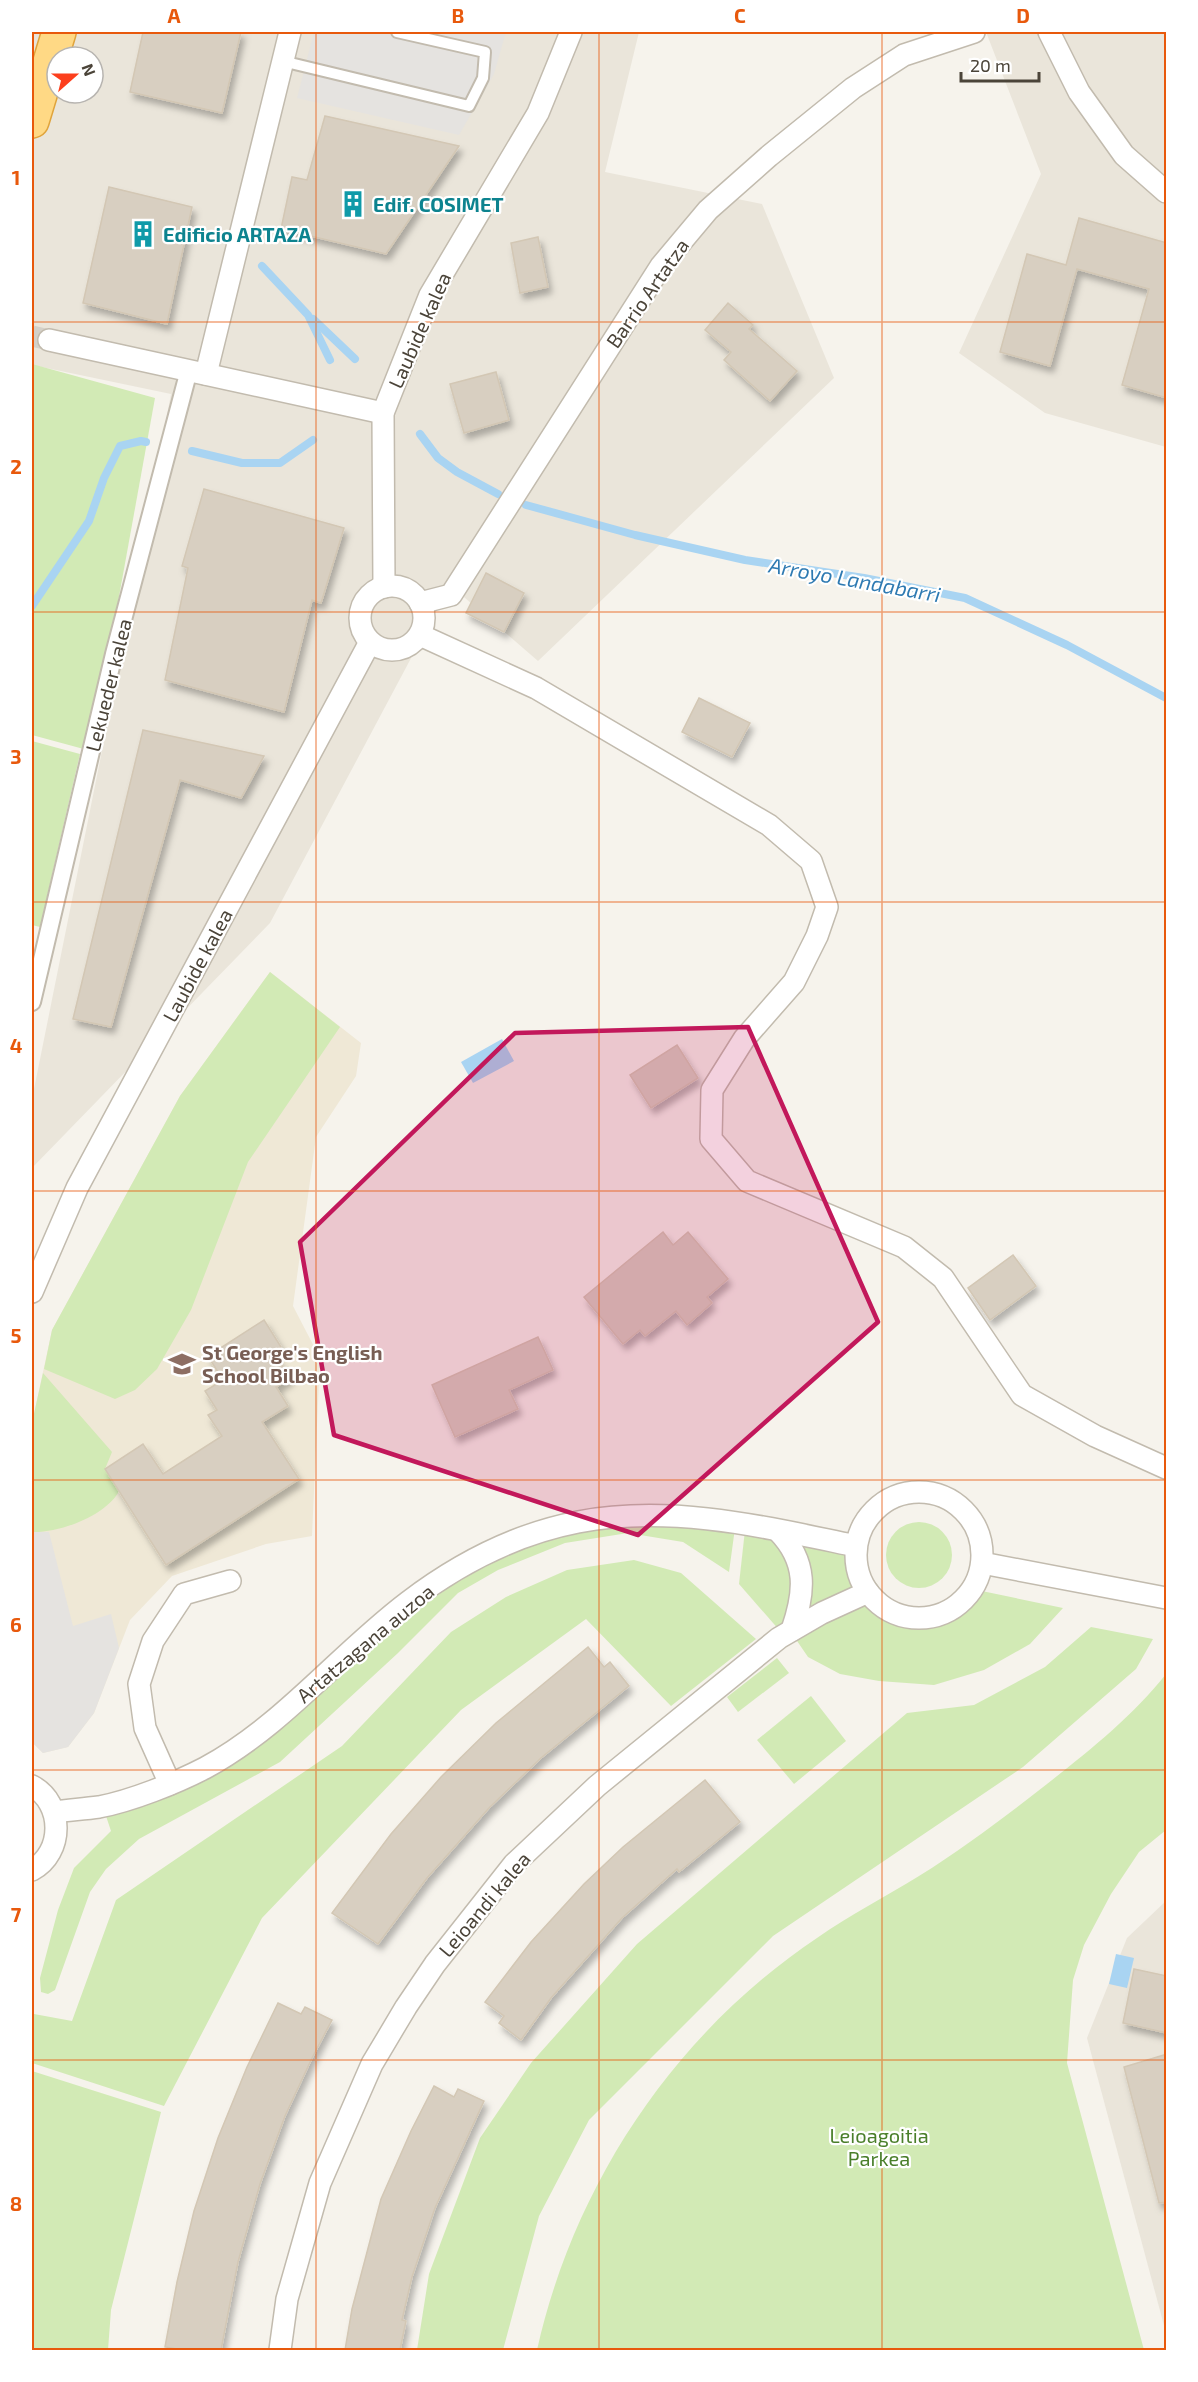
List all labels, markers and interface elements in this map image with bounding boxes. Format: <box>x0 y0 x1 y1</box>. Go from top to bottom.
text: A <box>167 3 181 27</box>
text: B <box>452 3 464 27</box>
text: C <box>734 3 746 27</box>
text: D <box>1016 3 1030 27</box>
north arrow <box>45 45 105 105</box>
scale bar <box>961 45 1039 83</box>
text: 20 m <box>970 54 1011 76</box>
text: N <box>79 61 100 78</box>
text: 1 <box>12 165 20 189</box>
building icon: Edif. COSIMET <box>338 189 368 219</box>
place label: Edif. COSIMET <box>373 192 504 216</box>
building icon: Edificio ARTAZA <box>128 219 158 249</box>
place label: Edificio ARTAZA <box>163 222 312 246</box>
street label: Barrio Artatza <box>601 234 693 352</box>
street label: Laubide kalea <box>383 268 455 392</box>
text: 2 <box>10 454 22 478</box>
water label: Arroyo Landabarri <box>766 551 943 607</box>
street label: Lekueder kalea <box>80 616 136 754</box>
text: 3 <box>10 744 22 768</box>
street label: Laubide kalea <box>157 904 237 1026</box>
text: 4 <box>10 1033 23 1057</box>
text: 5 <box>10 1323 22 1347</box>
place label: St George's English School Bilbao <box>202 1340 382 1387</box>
school or university icon: St George's English School Bilbao <box>167 1349 197 1379</box>
street label: Artatzagana auzoa <box>291 1579 439 1707</box>
text: 6 <box>10 1612 22 1636</box>
street label: Leioandi kalea <box>433 1847 535 1961</box>
text: 7 <box>11 1902 22 1926</box>
park label: Leioagoitia Parkea <box>829 2123 929 2170</box>
text: 8 <box>10 2191 22 2215</box>

